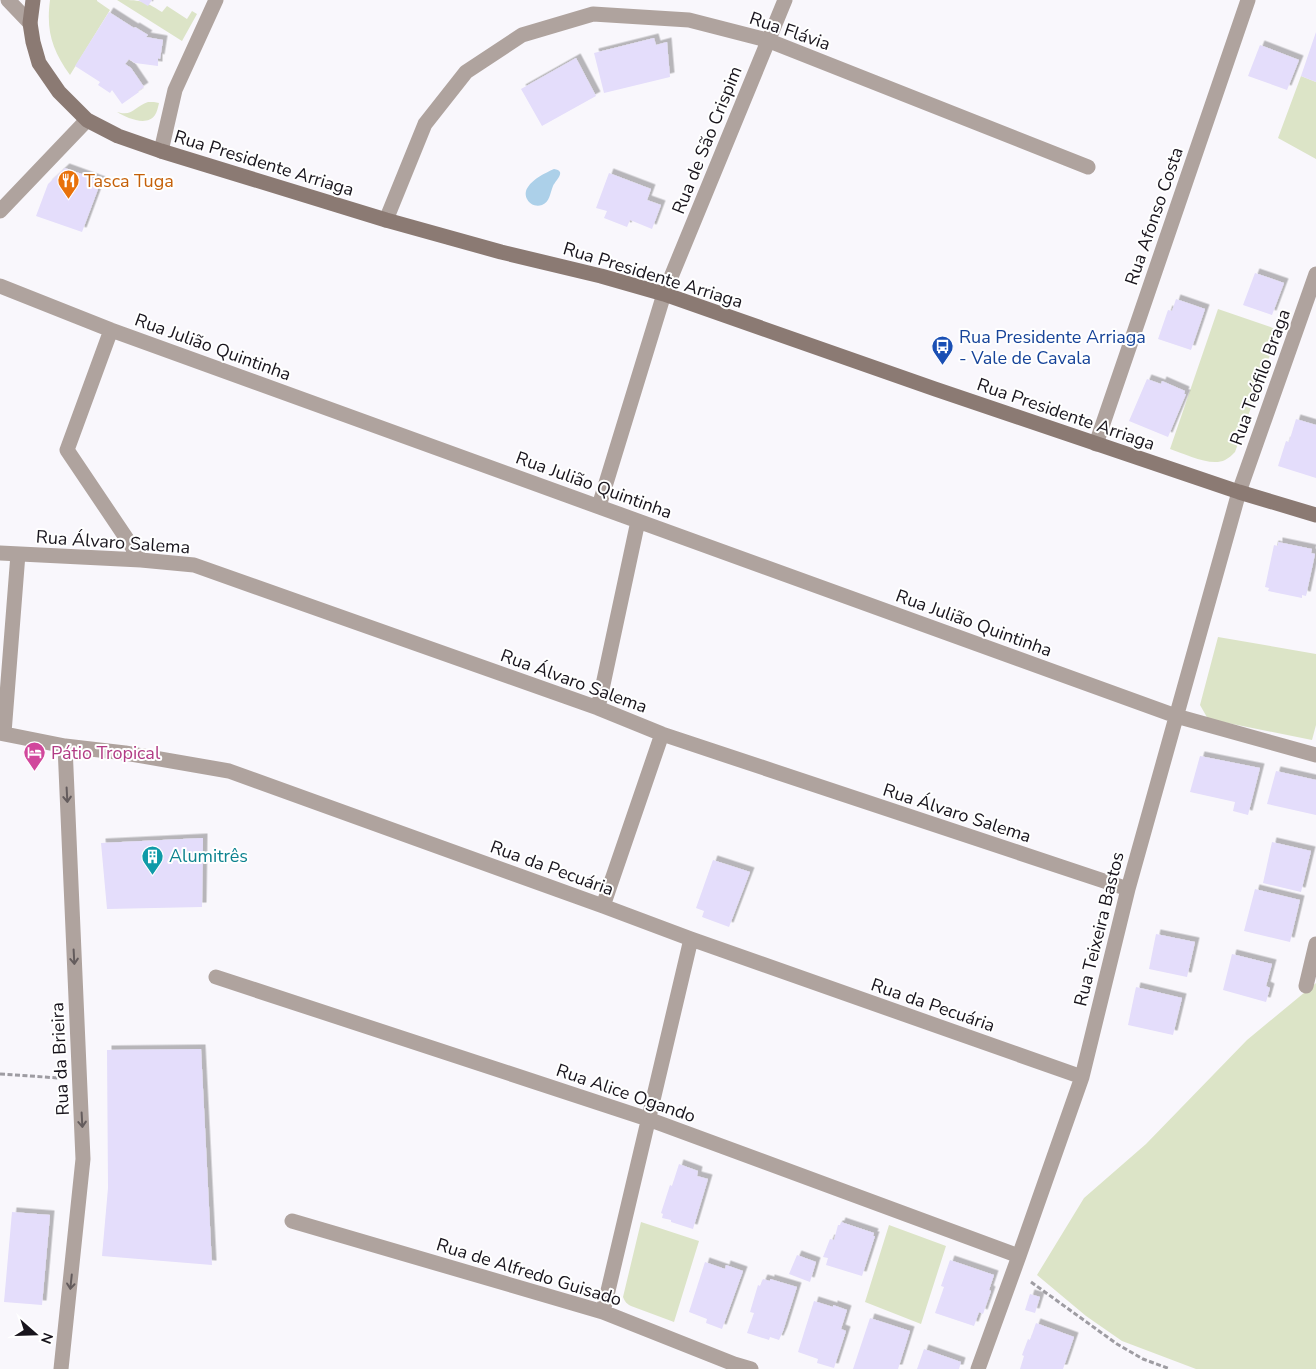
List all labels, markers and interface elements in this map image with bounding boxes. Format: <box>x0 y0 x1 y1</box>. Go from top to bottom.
street label: Rua Flávia <box>746 6 834 56</box>
street label: Rua de São Crispim <box>666 62 748 218</box>
street label: Rua Presidente Arriaga <box>171 124 357 202</box>
street label: Rua Afonso Costa <box>1119 144 1189 288</box>
restaurant icon: Tasca Tuga <box>56 169 80 200</box>
place label: Tasca Tuga <box>84 169 174 193</box>
street label: Rua Presidente Arriaga <box>560 236 746 314</box>
street label: Rua Teófilo Braga <box>1224 306 1296 448</box>
street label: Rua Julião Quintinha <box>132 308 294 386</box>
place label: Rua Presidente Arriaga - Vale de Cavala <box>959 325 1146 370</box>
bus stop icon: Rua Presidente Arriaga - Vale de Cavala <box>931 335 955 366</box>
street label: Rua Presidente Arriaga <box>974 372 1158 456</box>
street label: Rua Julião Quintinha <box>513 446 675 524</box>
street label: Rua Álvaro Salema <box>35 525 191 559</box>
street label: Rua Julião Quintinha <box>893 584 1055 662</box>
street label: Rua Álvaro Salema <box>497 643 651 719</box>
hotel icon: Pátio Tropical <box>23 741 47 772</box>
place label: Pátio Tropical <box>51 741 161 765</box>
street label: Rua Álvaro Salema <box>880 778 1034 848</box>
one-way arrow <box>62 786 72 803</box>
street label: Rua da Pecuária <box>487 835 617 901</box>
building icon: Alumitrês <box>141 844 165 875</box>
place label: Alumitrês <box>169 844 248 868</box>
street label: Rua Teixeira Bastos <box>1068 849 1130 1009</box>
one-way arrow <box>70 949 79 965</box>
street label: Rua da Pecuária <box>868 973 998 1037</box>
street label: Rua da Brieira <box>45 1002 75 1116</box>
street label: Rua Alice Ogando <box>553 1058 699 1128</box>
one-way arrow <box>77 1112 86 1128</box>
street label: Rua de Alfredo Guisado <box>433 1232 625 1312</box>
one-way arrow <box>66 1273 75 1289</box>
north arrow <box>10 1309 60 1359</box>
text: N <box>36 1330 57 1346</box>

